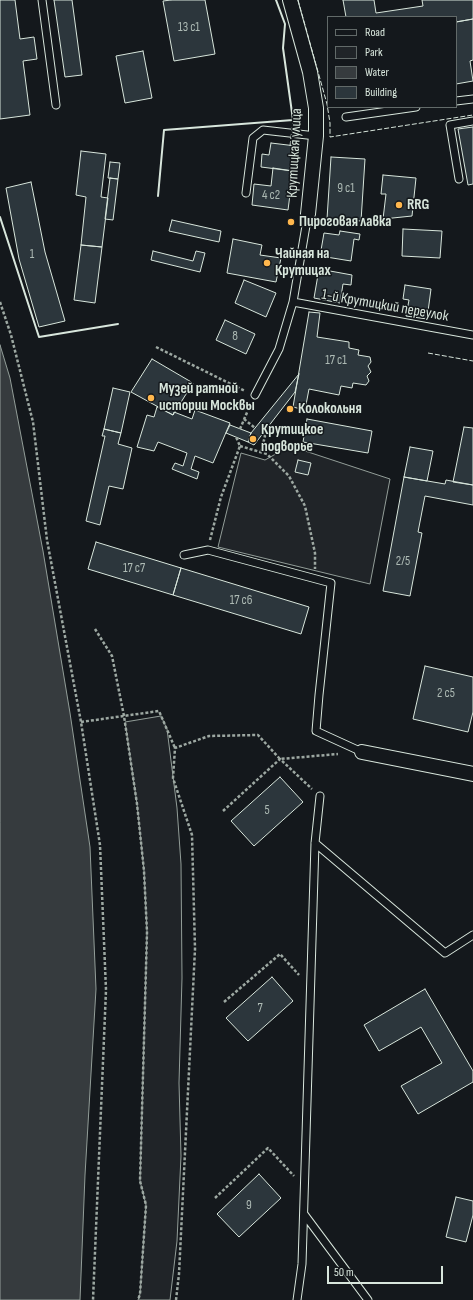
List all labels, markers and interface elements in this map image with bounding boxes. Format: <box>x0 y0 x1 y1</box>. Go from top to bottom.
legend <box>327 16 457 108</box>
house number: 13 с1 <box>178 20 200 36</box>
text: Road <box>365 25 385 40</box>
text: Park <box>365 45 383 60</box>
text: Water <box>365 65 389 80</box>
text: Building <box>365 85 397 100</box>
street label: Крутицкая улица <box>284 108 306 198</box>
house number: 9 с1 <box>337 181 355 197</box>
house number: 4 с2 <box>262 188 280 204</box>
place label: RRG <box>407 196 429 214</box>
marker: RRG <box>394 200 404 210</box>
place label: Пироговая лавка <box>299 213 391 231</box>
marker: Пироговая лавка <box>286 217 296 227</box>
place label: Чайная на Крутицах <box>275 245 331 280</box>
house number: 1 <box>30 247 34 263</box>
marker: Чайная на Крутицах <box>262 258 272 268</box>
street label: 1-й Крутицкий переулок <box>320 286 450 326</box>
house number: 8 <box>232 329 238 345</box>
house number: 17 с1 <box>325 353 347 369</box>
place label: Музей ратной истории Москвы <box>159 380 255 415</box>
marker: Музей ратной истории Москвы <box>146 393 156 403</box>
place label: Колокольня <box>298 400 362 418</box>
marker: Колокольня <box>285 404 295 414</box>
place label: Крутицкое подворье <box>261 421 323 456</box>
marker: Крутицкое подворье <box>248 434 258 444</box>
house number: 2/5 <box>396 554 410 570</box>
house number: 17 с7 <box>123 561 145 577</box>
house number: 17 с6 <box>230 593 252 609</box>
house number: 2 c5 <box>437 686 455 702</box>
house number: 5 <box>264 803 270 819</box>
house number: 7 <box>257 1001 263 1017</box>
house number: 9 <box>246 1198 252 1214</box>
scale bar <box>329 1258 445 1284</box>
text: 50 m <box>334 1265 354 1280</box>

